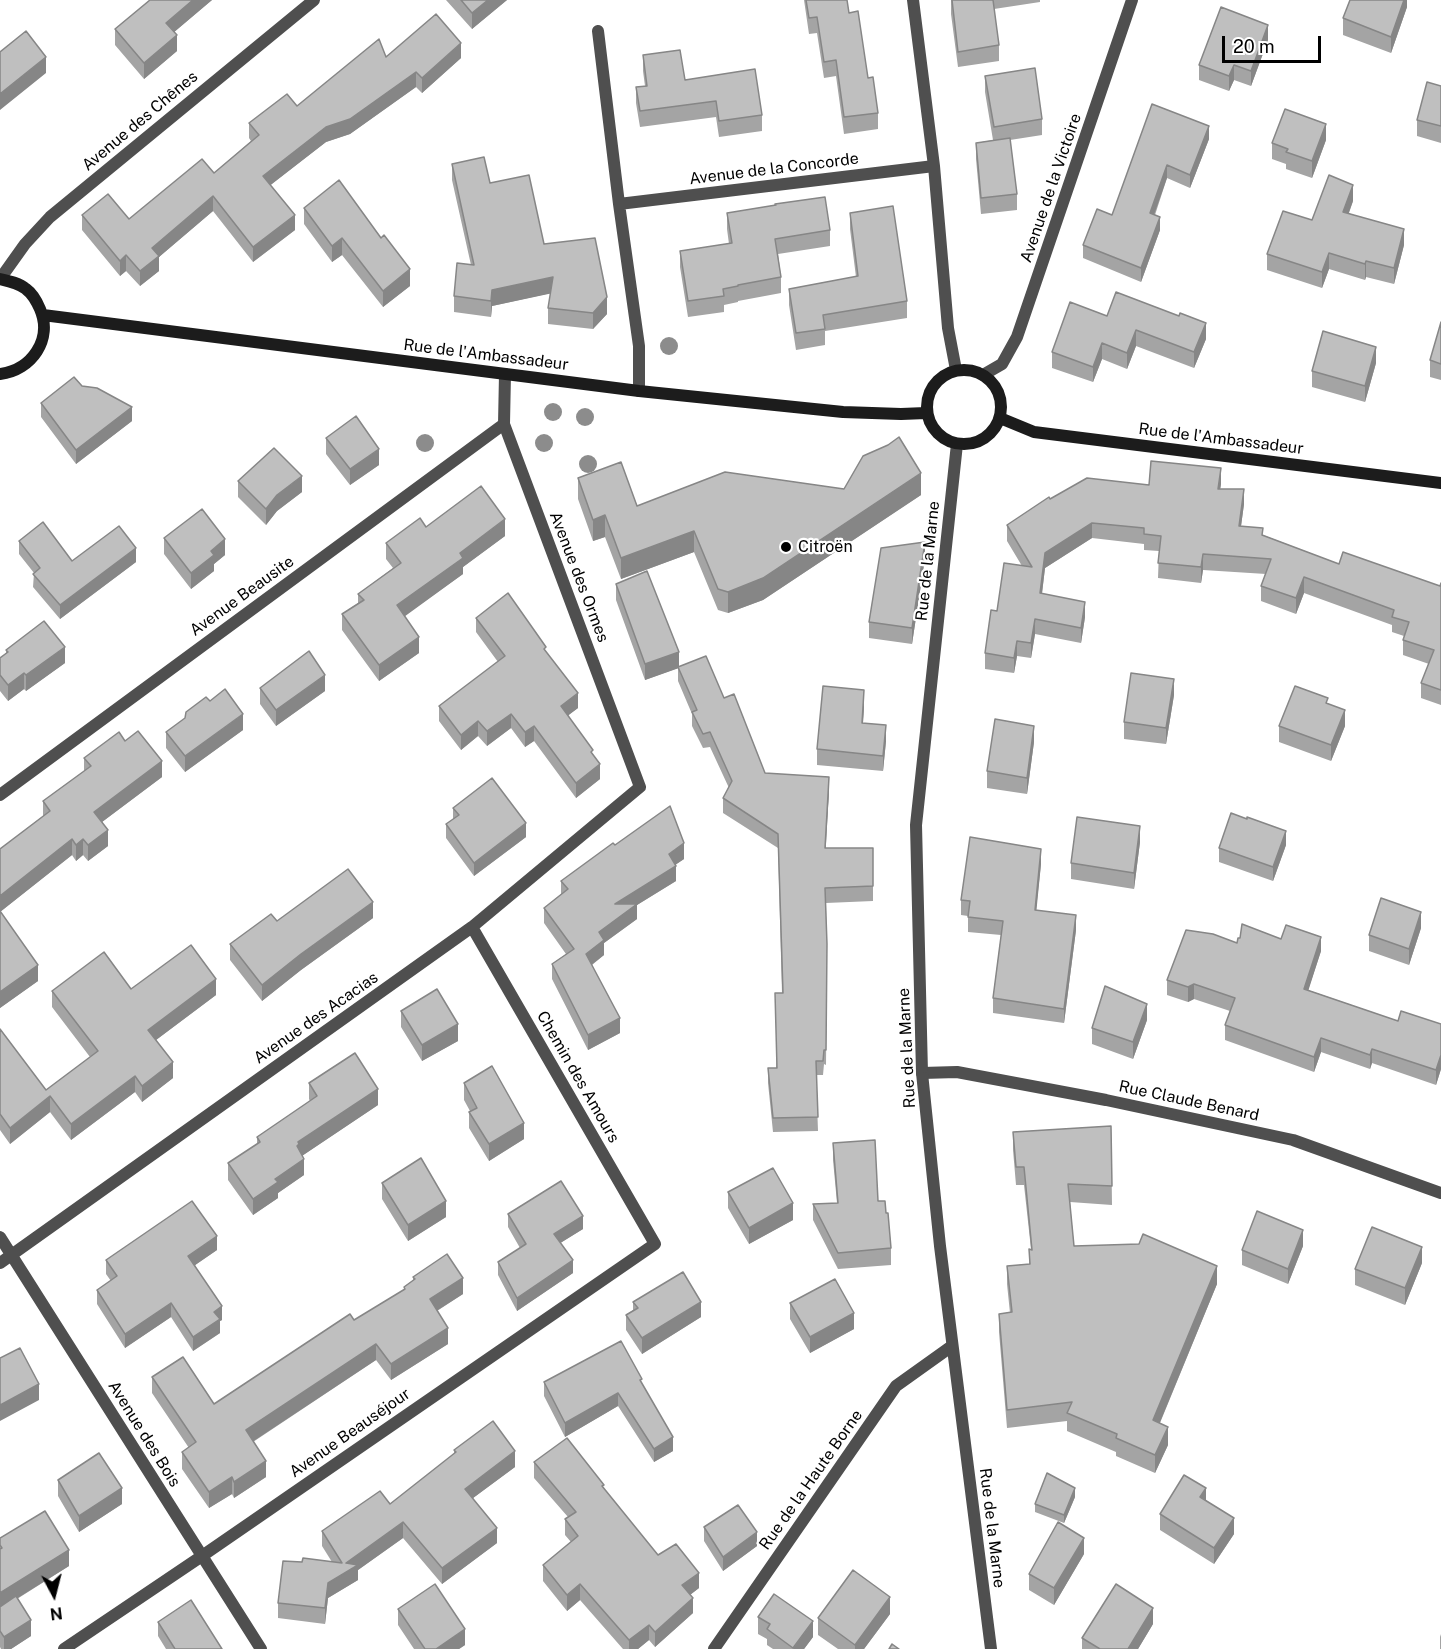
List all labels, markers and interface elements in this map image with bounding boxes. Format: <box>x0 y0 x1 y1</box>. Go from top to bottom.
scale bar <box>1225 24 1324 62</box>
text: 20 m <box>1233 36 1275 57</box>
street label: Avenue des Chênes <box>78 67 202 175</box>
street label: Avenue de la Victoire <box>1016 111 1086 265</box>
street label: Avenue de la Concorde <box>688 149 860 189</box>
street label: Rue de l'Ambassadeur <box>402 335 570 375</box>
street label: Rue de l'Ambassadeur <box>1137 419 1305 459</box>
street label: Rue de la Marne <box>912 500 944 622</box>
street label: Avenue des Ormes <box>545 509 613 645</box>
place label: Citroën <box>798 537 853 557</box>
marker: Citroën <box>779 540 793 554</box>
street label: Avenue Beausite <box>186 552 298 640</box>
street label: Avenue des Acacias <box>250 968 382 1068</box>
street label: Rue de la Marne <box>894 987 920 1109</box>
street label: Chemin des Amours <box>532 1008 624 1146</box>
street label: Rue Claude Benard <box>1117 1077 1261 1125</box>
street label: Avenue des Bois <box>104 1377 184 1491</box>
street label: Avenue Beauséjour <box>286 1384 414 1482</box>
street label: Rue de la Haute Borne <box>755 1406 867 1554</box>
street label: Rue de la Marne <box>975 1467 1009 1589</box>
north arrow <box>24 1565 84 1625</box>
text: N <box>49 1603 64 1624</box>

